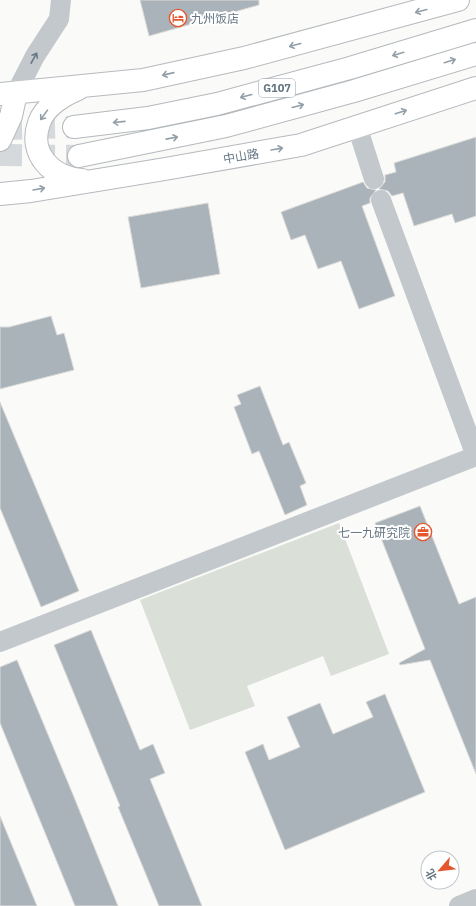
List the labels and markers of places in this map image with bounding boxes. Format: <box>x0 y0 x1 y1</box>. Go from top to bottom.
hotel icon: 九州饭店 <box>168 8 188 28</box>
place label: 九州饭店 <box>191 11 239 26</box>
office icon: 七一九研究院 <box>413 522 433 542</box>
place label: 七一九研究院 <box>338 525 410 540</box>

